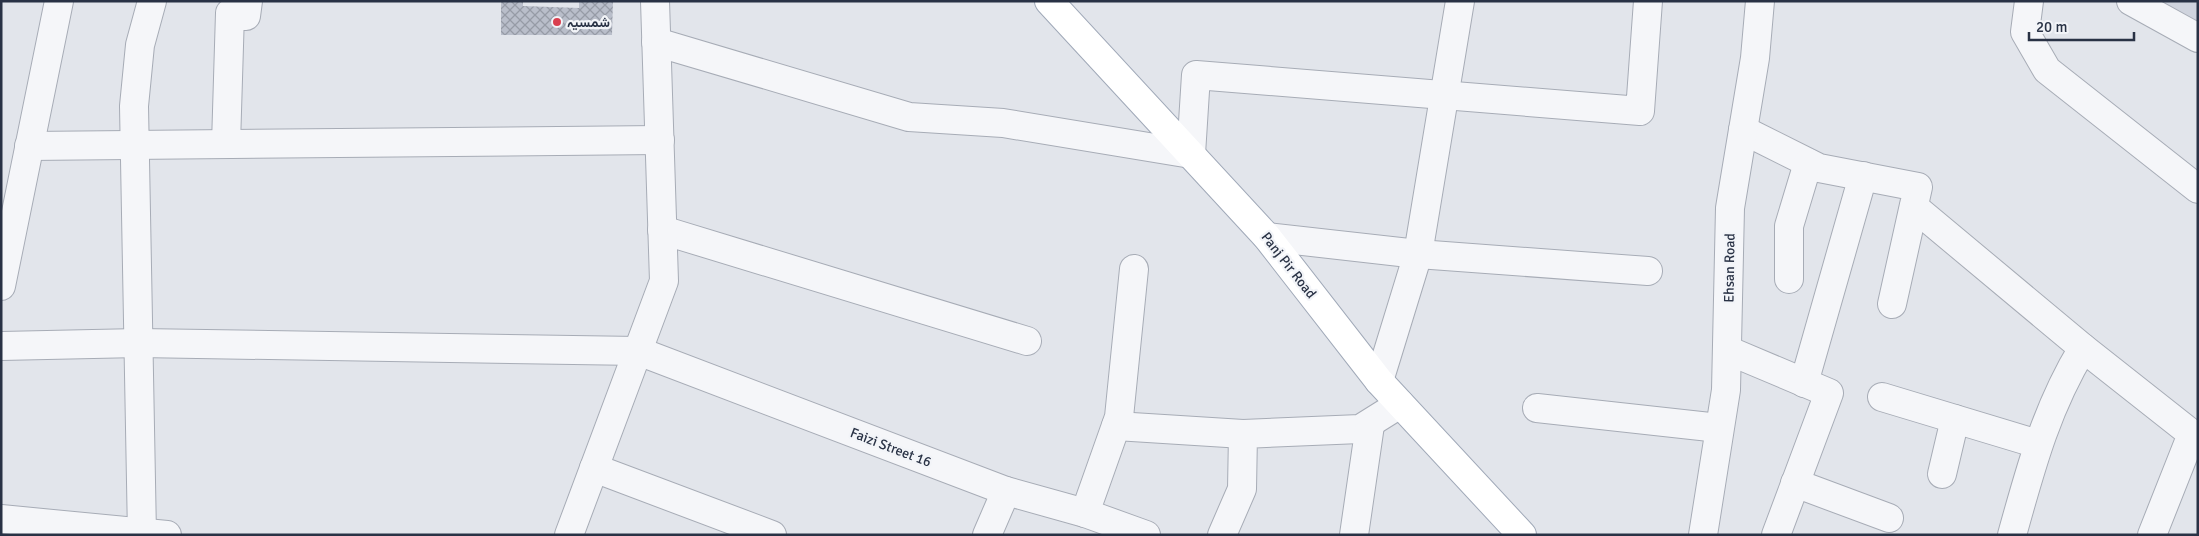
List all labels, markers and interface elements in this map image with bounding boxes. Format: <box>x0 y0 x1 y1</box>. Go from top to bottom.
scale bar <box>2029 10 2134 42</box>
place label: شمسیہ <box>567 14 610 31</box>
marker: شمسیہ <box>551 16 563 28</box>
text: 20 m <box>2036 18 2067 36</box>
street label: Panj Pir Road <box>1258 229 1320 302</box>
street label: Ehsan Road <box>1720 233 1739 303</box>
street label: Faizi Street 16 <box>848 424 934 471</box>

